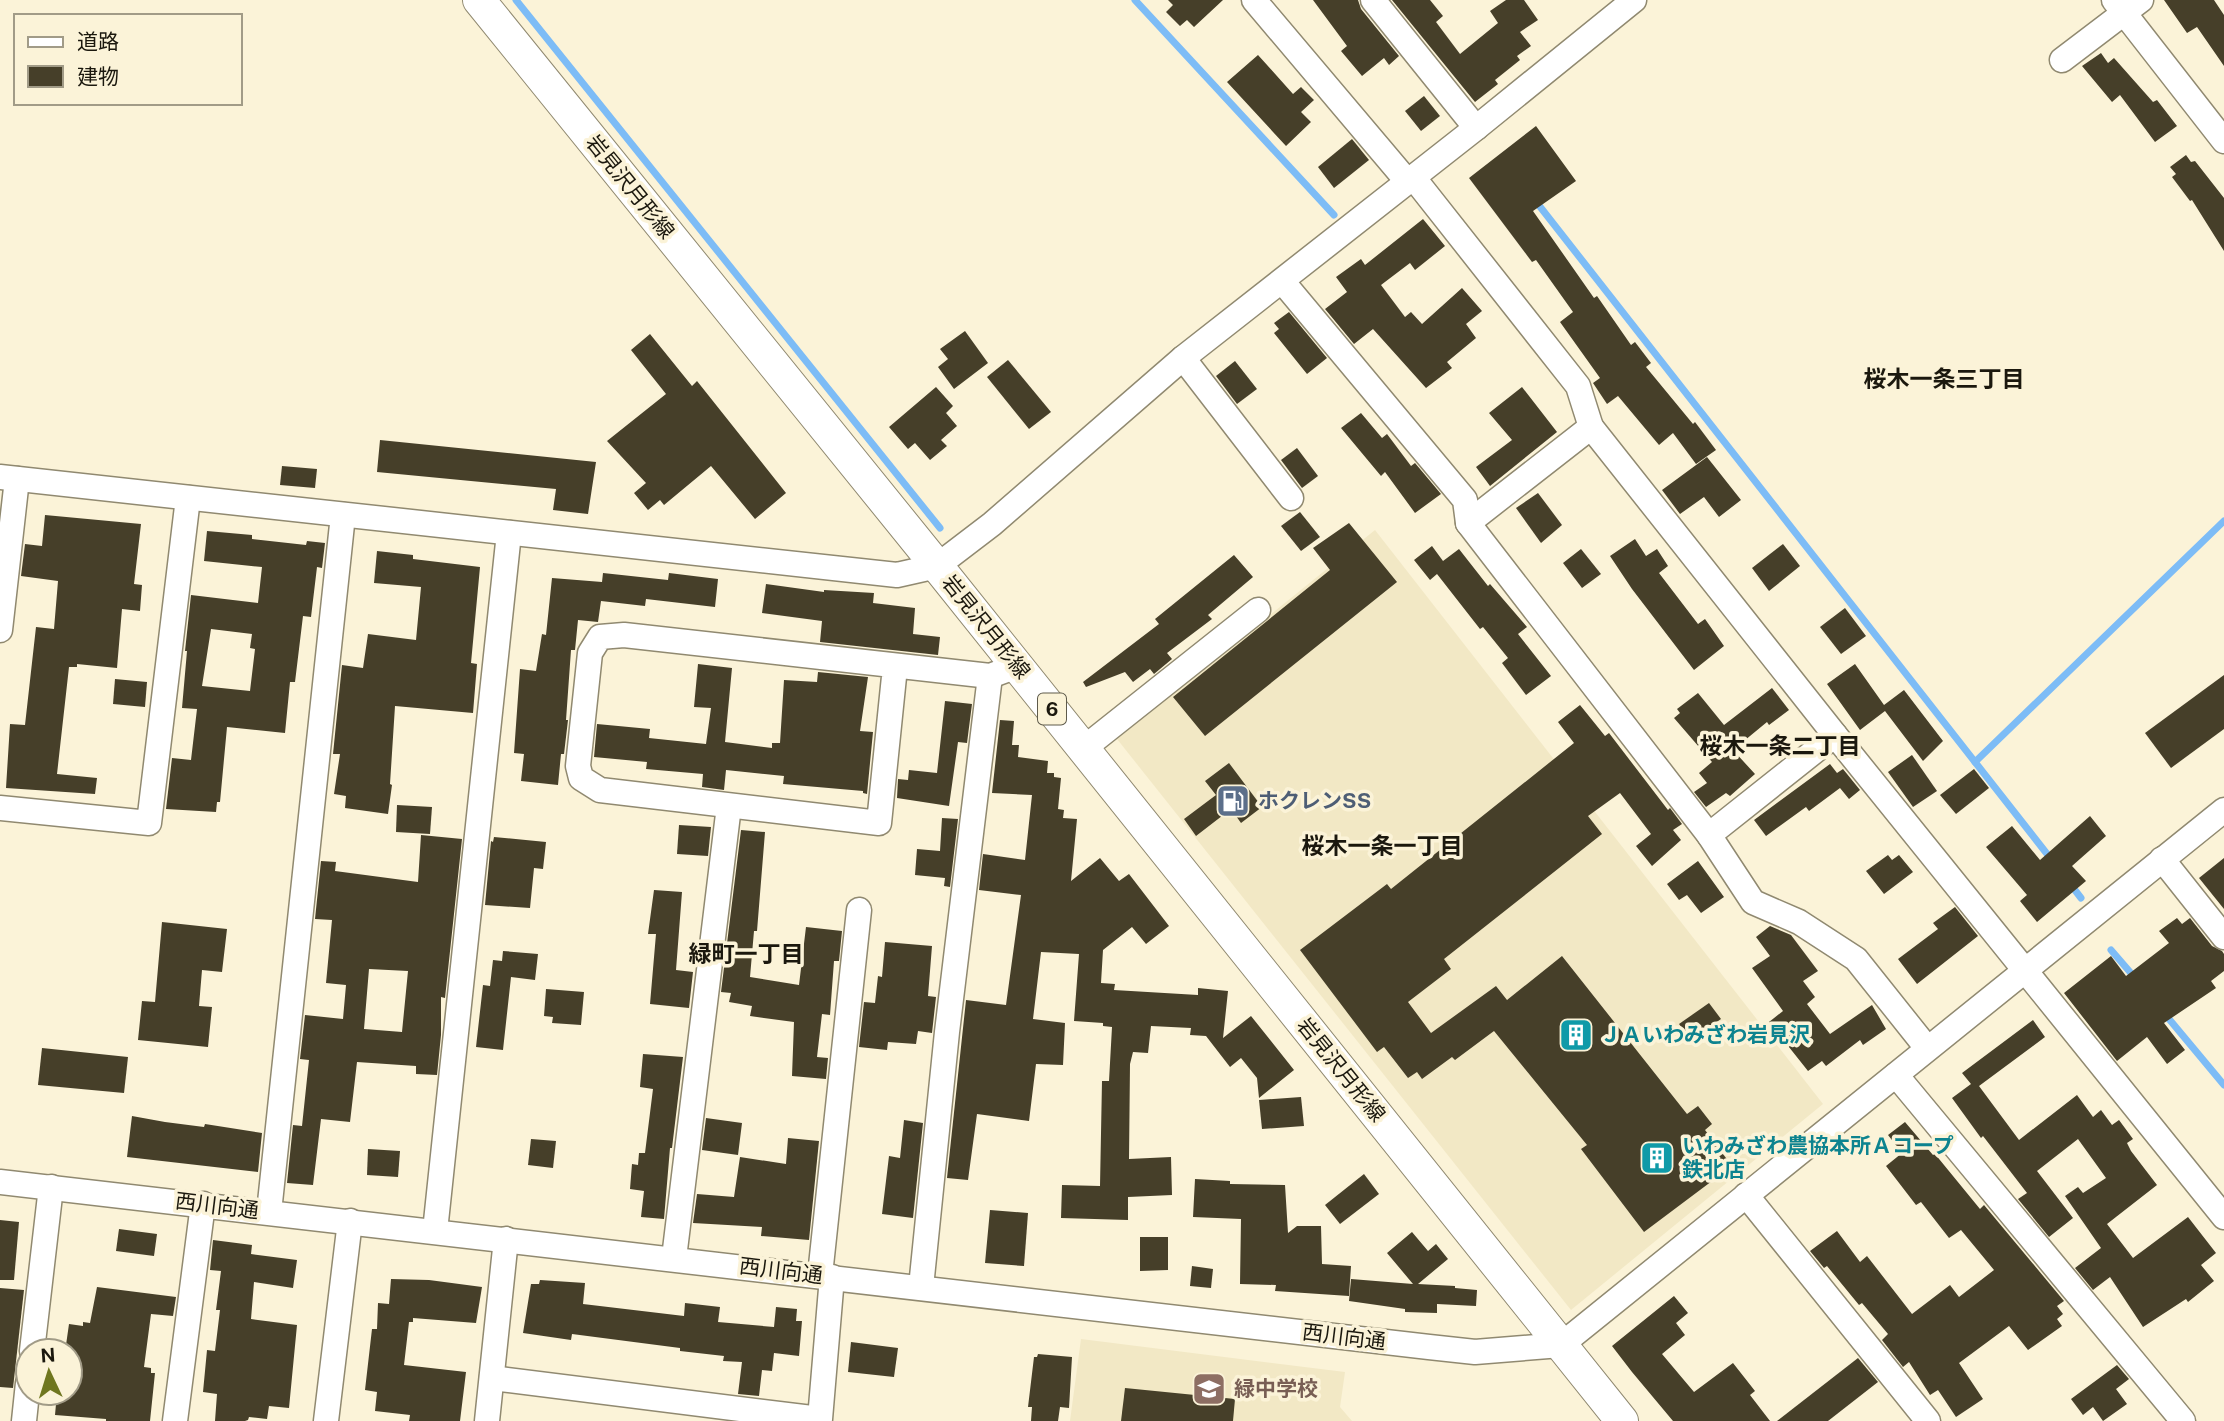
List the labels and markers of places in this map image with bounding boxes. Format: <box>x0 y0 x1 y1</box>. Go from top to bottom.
fuel station icon: ホクレンSS <box>1214 782 1252 820</box>
place label: ホクレンSS <box>1258 788 1371 813</box>
building icon: ＪＡいわみざわ岩見沢 <box>1557 1016 1595 1054</box>
place label: ＪＡいわみざわ岩見沢 <box>1600 1022 1810 1047</box>
place label: いわみざわ農協本所Ａコープ 鉄北店 <box>1682 1133 1954 1182</box>
building icon: いわみざわ農協本所Ａコープ 鉄北店 <box>1638 1139 1676 1177</box>
school or university icon: 緑中学校 <box>1190 1370 1228 1408</box>
place label: 緑中学校 <box>1234 1376 1318 1401</box>

